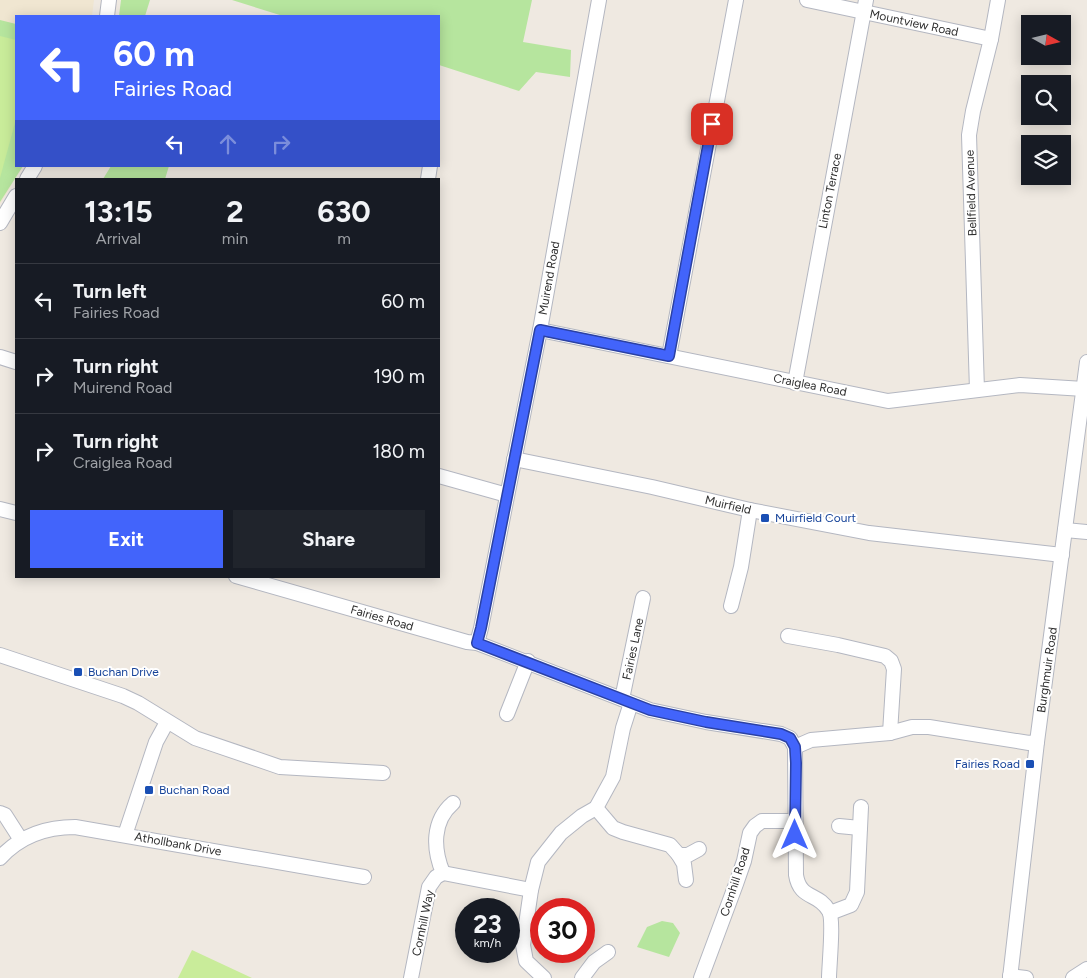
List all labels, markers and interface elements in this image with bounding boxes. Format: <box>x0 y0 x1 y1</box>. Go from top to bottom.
street label: Mountview Road <box>868 7 960 39</box>
north arrow <box>1021 15 1071 65</box>
map controls <box>1021 15 1071 185</box>
text: 60 m <box>113 33 195 75</box>
icon: left <box>30 35 95 100</box>
text: Fairies Road <box>113 75 232 102</box>
button: search <box>1021 75 1071 125</box>
pin <box>691 103 733 145</box>
icon: arrive <box>698 110 726 138</box>
icon: left <box>161 130 189 158</box>
icon: ahead <box>214 130 242 158</box>
icon: right <box>267 130 295 158</box>
button: layers <box>1021 135 1071 185</box>
street label: Bellfield Avenue <box>962 149 979 236</box>
street label: Linton Terrace <box>816 152 844 230</box>
text: 13:15 <box>84 193 153 230</box>
text: 2 <box>226 193 244 230</box>
text: 630 <box>317 193 371 230</box>
text: Arrival <box>96 229 141 248</box>
text: min <box>222 229 248 248</box>
text: m <box>337 229 351 248</box>
street label: Muirend Road <box>536 240 562 316</box>
text: Turn left <box>73 280 147 303</box>
icon: left <box>30 287 58 315</box>
text: 60 m <box>381 290 425 313</box>
text: Fairies Road <box>73 303 160 322</box>
text: Turn right <box>73 355 159 378</box>
icon: right <box>30 362 58 390</box>
text: 190 m <box>373 365 425 388</box>
street label: Craiglea Road <box>772 371 848 399</box>
text: Muirend Road <box>73 378 172 397</box>
text: Turn right <box>73 430 159 453</box>
icon: right <box>30 437 58 465</box>
text: 180 m <box>372 440 425 463</box>
text: Craiglea Road <box>73 453 172 472</box>
street label: Muirfield <box>703 493 753 517</box>
button: Exit <box>30 510 223 568</box>
button: Share <box>233 510 425 568</box>
place label: Muirfield Court <box>775 511 856 525</box>
marker: Muirfield Court <box>759 512 771 524</box>
street label: Fairies Road <box>349 602 415 634</box>
street label: Fairies Lane <box>620 616 646 681</box>
street label: Burghmuir Road <box>1034 626 1060 714</box>
place label: Buchan Drive <box>88 665 159 679</box>
marker: Buchan Drive <box>72 666 84 678</box>
place label: Fairies Road <box>955 757 1020 771</box>
marker: Fairies Road <box>1024 758 1036 770</box>
place label: Buchan Road <box>159 783 230 797</box>
marker: Buchan Road <box>143 784 155 796</box>
position arrow <box>768 808 820 860</box>
street label: Athollbank Drive <box>133 829 223 859</box>
street label: Cornhill Road <box>717 846 753 918</box>
street label: Cornhill Way <box>409 888 437 957</box>
speed limit sign: 30 <box>530 898 595 963</box>
text: 23 <box>473 909 502 939</box>
text: km/h <box>474 936 501 950</box>

